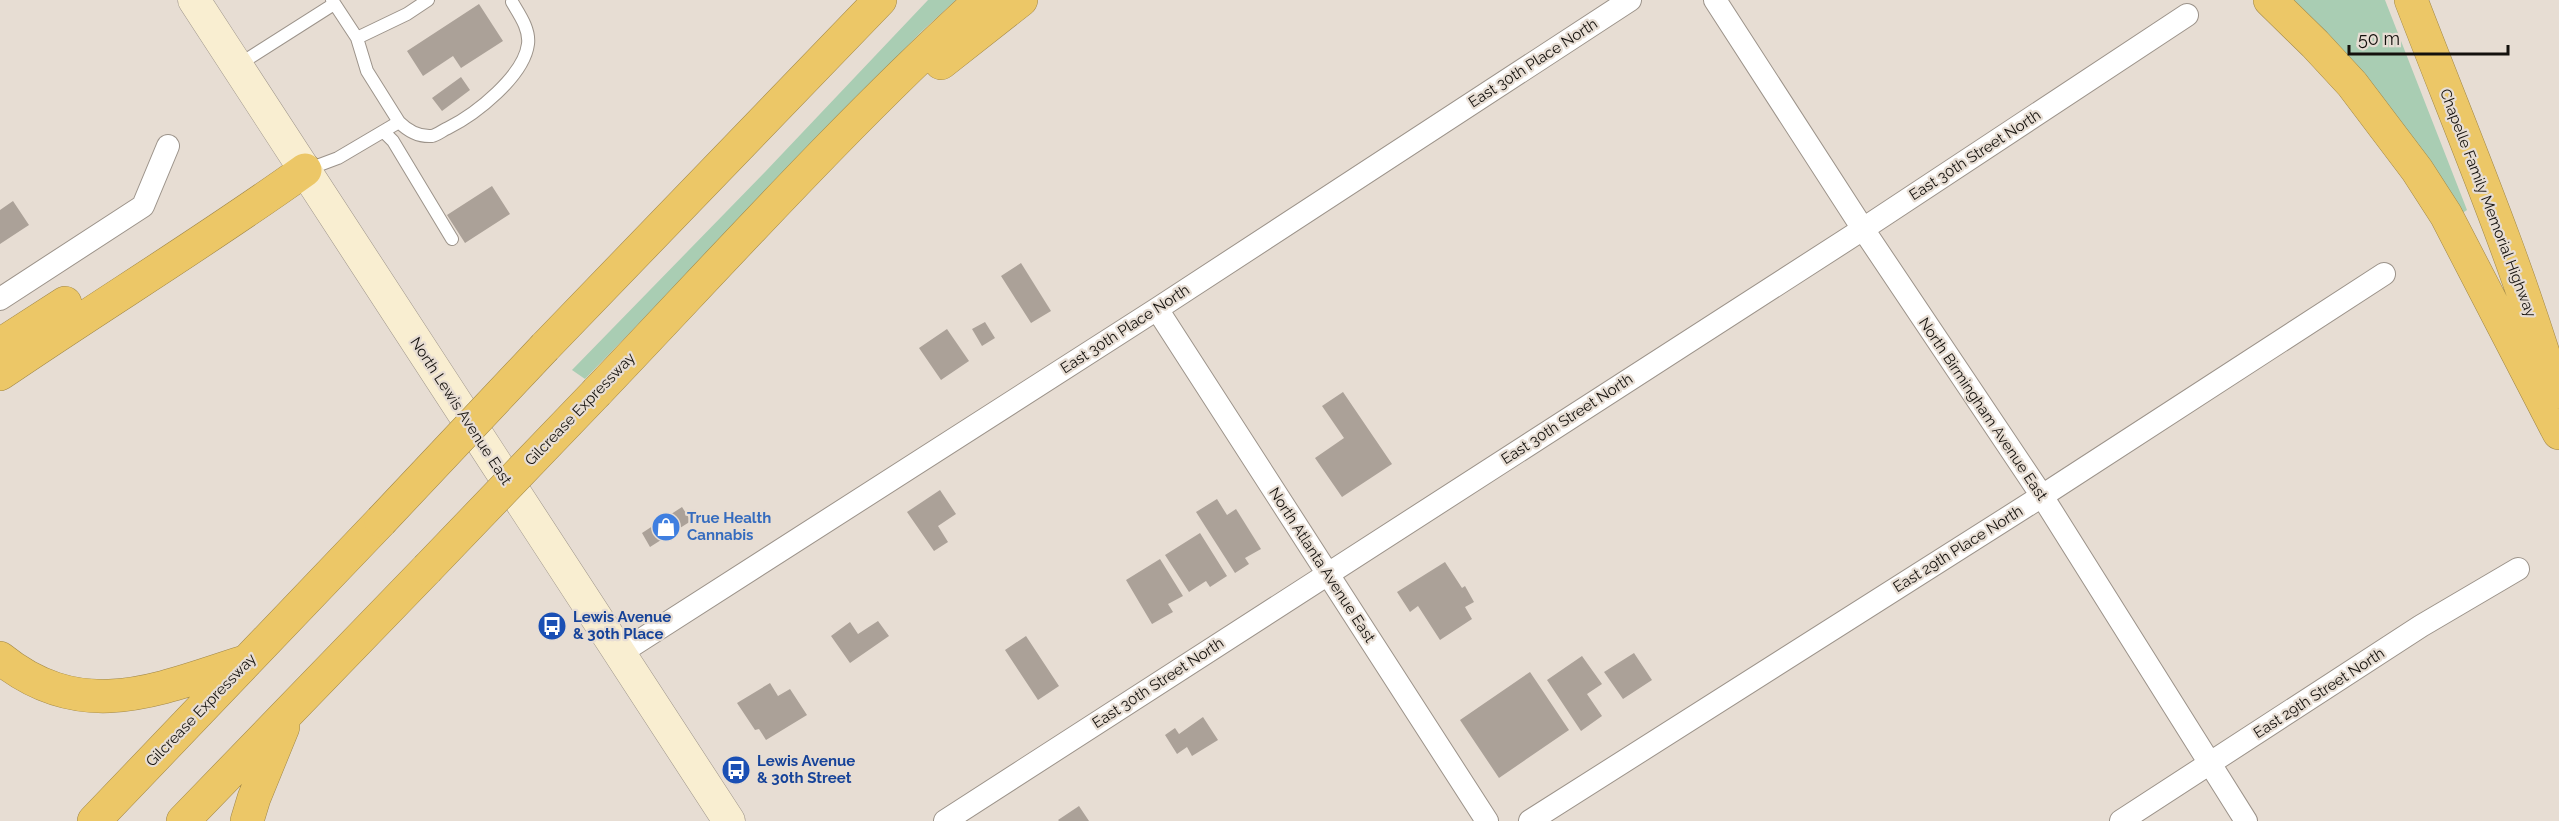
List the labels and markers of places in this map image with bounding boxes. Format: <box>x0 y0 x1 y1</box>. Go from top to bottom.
place label: True Health Cannabis <box>687 509 771 544</box>
shop icon: True Health Cannabis <box>650 511 682 543</box>
place label: Lewis Avenue & 30th Place <box>573 608 671 643</box>
bus stop icon: Lewis Avenue & 30th Place <box>536 610 568 642</box>
place label: Lewis Avenue & 30th Street <box>757 752 855 787</box>
bus stop icon: Lewis Avenue & 30th Street <box>720 754 752 786</box>

